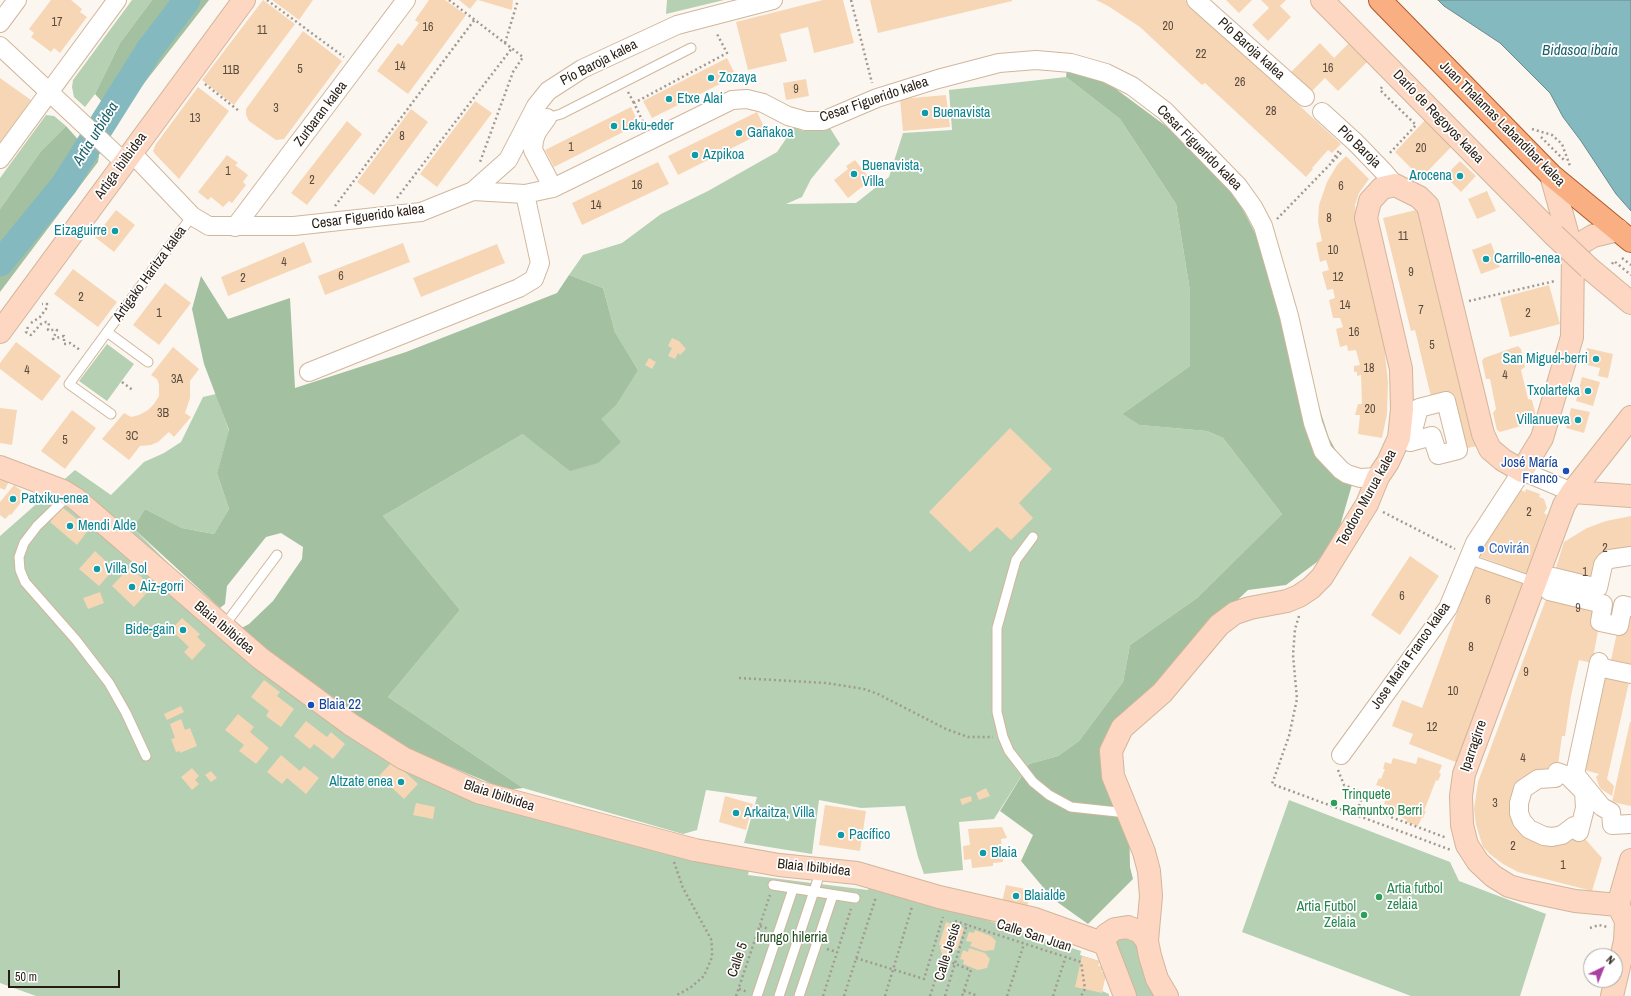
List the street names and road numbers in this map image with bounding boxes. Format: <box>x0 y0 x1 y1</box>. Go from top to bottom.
street label: Pío Baroja kalea <box>1214 15 1288 83</box>
street label: Pío Baroja kalea <box>558 36 640 90</box>
street label: Juan Thalamas Labandibar kalea <box>1436 58 1568 190</box>
street label: Darío de Regoyos kalea <box>1389 67 1487 167</box>
street label: Cesar Figuerido kalea <box>818 74 930 126</box>
street label: Zurbaran kalea <box>291 78 351 150</box>
street label: Cesar Figuerido kalea <box>1153 102 1245 194</box>
street label: Pío Baroja <box>1334 122 1384 172</box>
street label: Artiga ibilbidea <box>91 130 151 202</box>
street label: Cesar Figuerido kalea <box>311 201 425 233</box>
street label: Artigako Haritza kalea <box>110 223 190 325</box>
street label: Teodoro Murua kalea <box>1334 447 1400 549</box>
street label: Blaia Ibilbidea <box>190 598 258 658</box>
street label: Jose Maria Franco kalea <box>1368 599 1454 713</box>
street label: Iparragirre <box>1457 718 1491 774</box>
street label: Blaia Ibilbidea <box>461 777 537 815</box>
street label: Blaia Ibilbidea <box>777 856 851 880</box>
street label: Calle San Juan <box>994 916 1074 956</box>
street label: Calle Jesús <box>931 921 965 983</box>
street label: Calle 5 <box>724 940 752 980</box>

